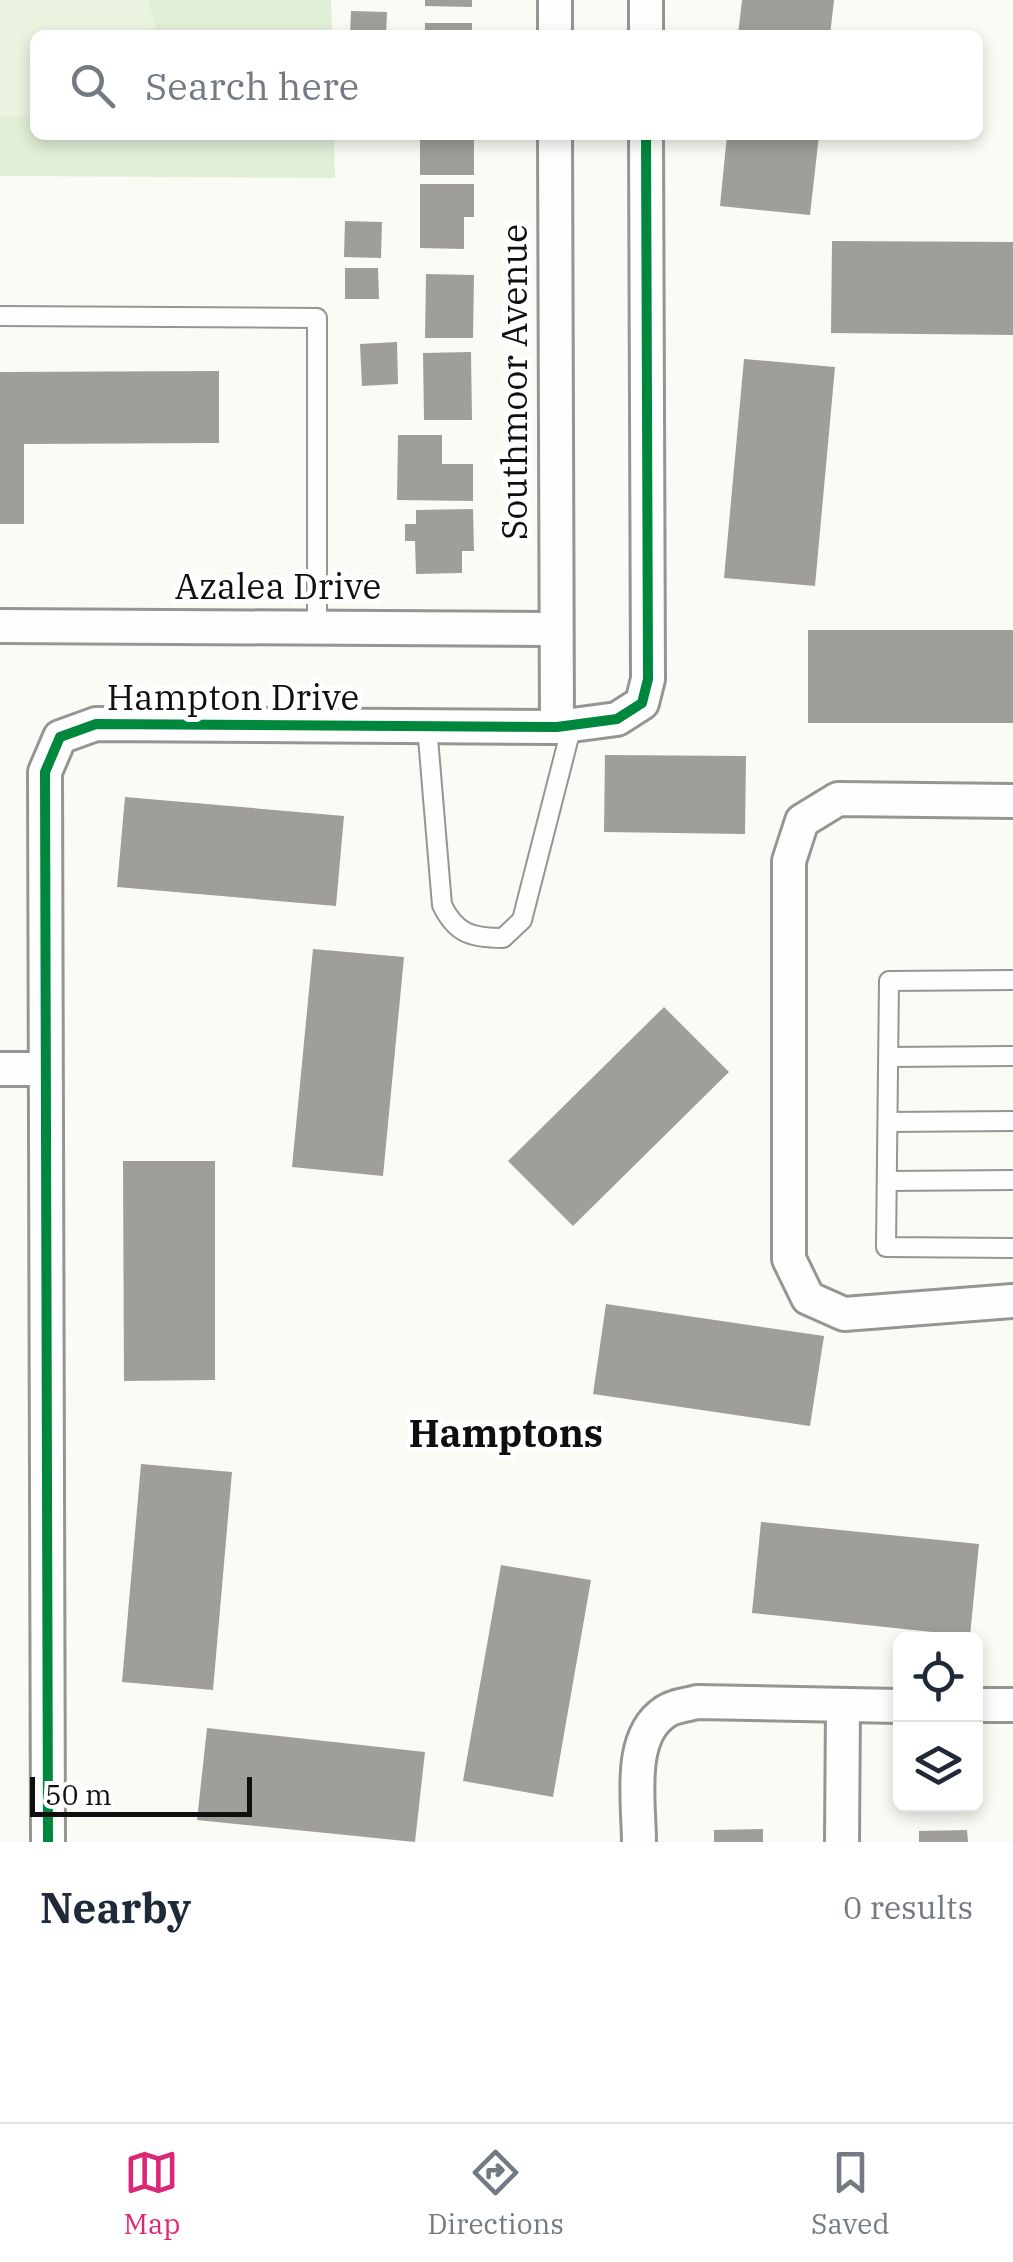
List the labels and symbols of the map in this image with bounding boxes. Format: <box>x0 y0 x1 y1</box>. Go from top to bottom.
street label: Southmoor Avenue <box>491 224 537 540</box>
street label: Azalea Drive <box>175 563 381 609</box>
street label: Hampton Drive <box>107 674 359 720</box>
district label: Hamptons <box>409 1408 603 1457</box>
scale bar <box>30 1772 252 1816</box>

